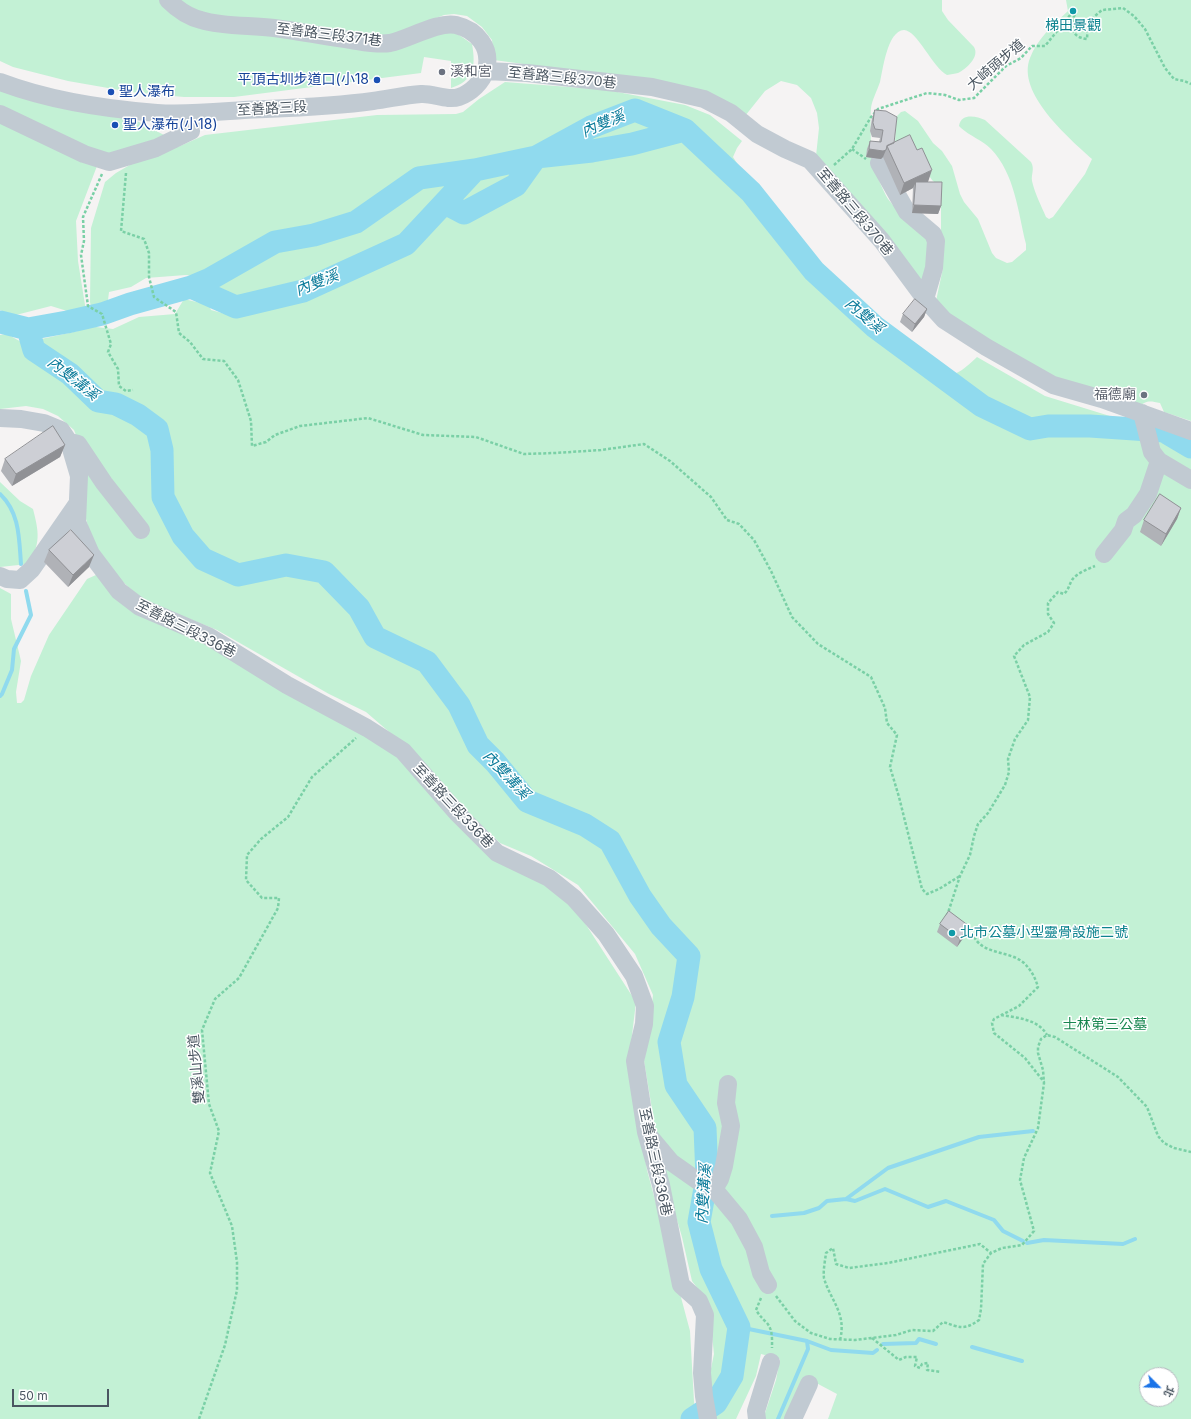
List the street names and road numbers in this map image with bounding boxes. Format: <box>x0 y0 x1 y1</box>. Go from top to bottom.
street label: 至善路三段371巷 <box>275 20 383 50</box>
street label: 大崎頭步道 <box>964 36 1028 94</box>
street label: 至善路三段370巷 <box>507 64 617 92</box>
street label: 至善路三段 <box>237 99 307 119</box>
street label: 至善路三段370巷 <box>813 165 897 259</box>
street label: 至善路三段336巷 <box>133 597 239 661</box>
street label: 至善路三段336巷 <box>409 760 497 852</box>
street label: 雙溪山步道 <box>186 1033 208 1105</box>
street label: 至善路三段336巷 <box>635 1106 675 1218</box>

